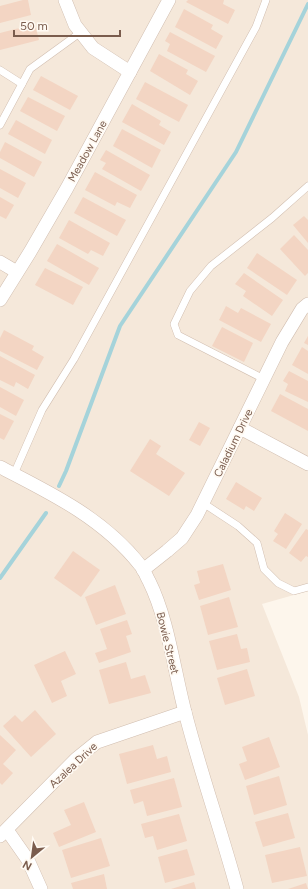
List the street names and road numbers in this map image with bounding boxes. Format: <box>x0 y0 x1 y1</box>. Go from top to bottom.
street label: Meadow Lane <box>65 118 110 184</box>
street label: Caladium Drive <box>211 407 256 479</box>
street label: Bowie Street <box>154 611 182 676</box>
street label: Azalea Drive <box>47 740 100 791</box>

